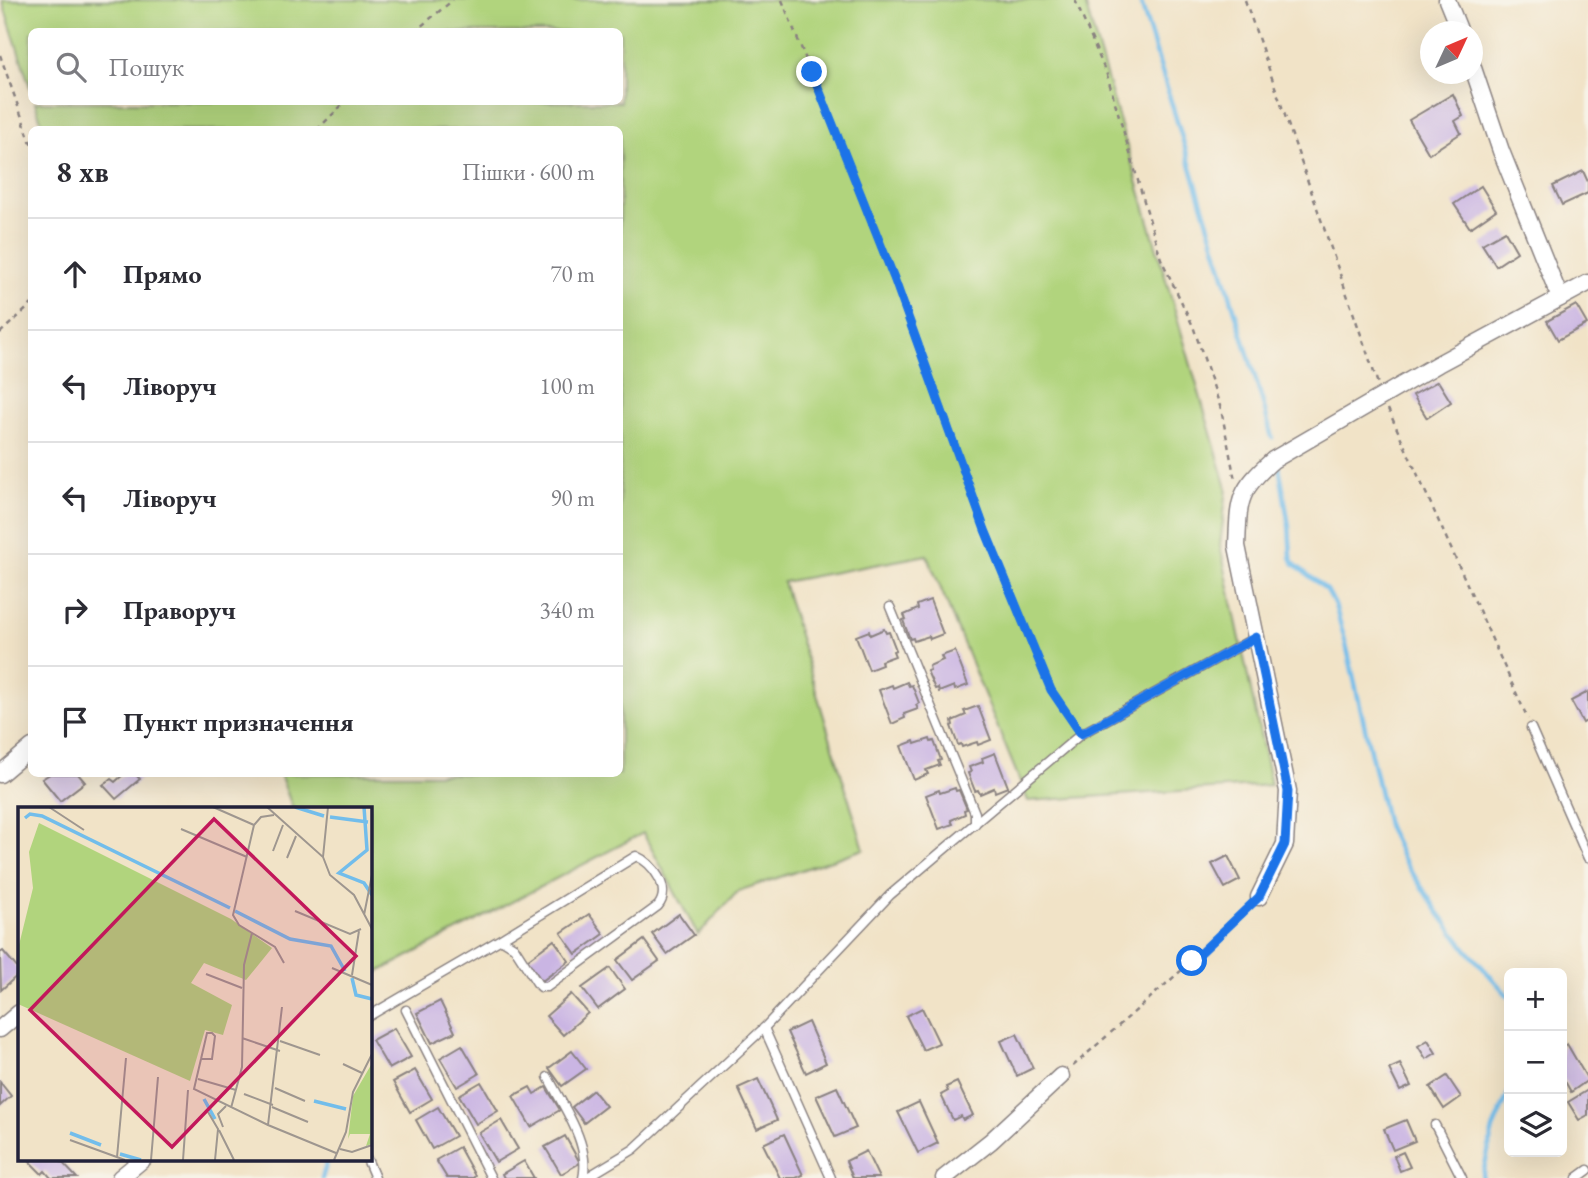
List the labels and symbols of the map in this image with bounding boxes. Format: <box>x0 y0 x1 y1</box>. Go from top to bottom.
north arrow <box>1420 21 1483 84</box>
route end <box>796 56 827 87</box>
inset map <box>18 807 371 1160</box>
route start <box>1176 945 1207 976</box>

